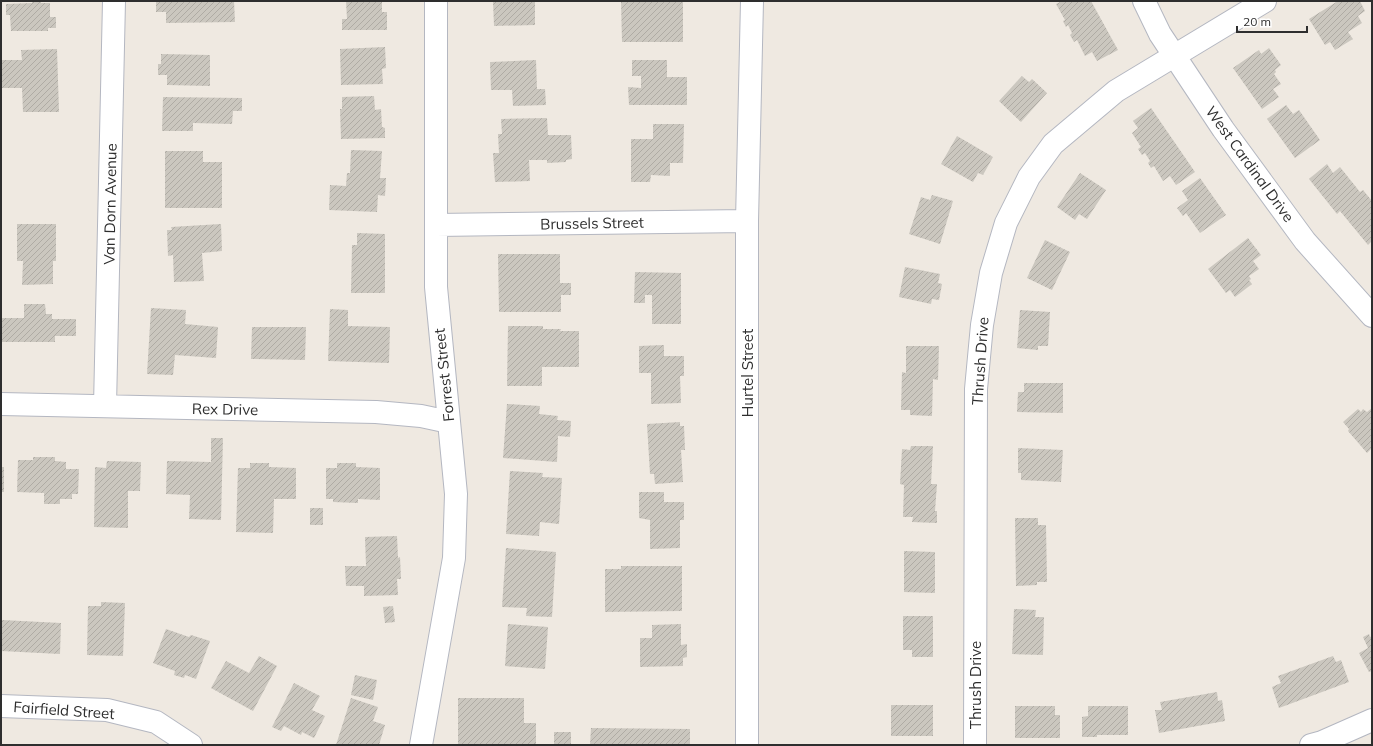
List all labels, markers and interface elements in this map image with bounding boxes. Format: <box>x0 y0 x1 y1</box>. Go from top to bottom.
scale bar <box>1237 8 1307 34</box>
text: 20 m <box>1243 14 1271 29</box>
street label: West Cardinal Drive <box>1201 102 1299 226</box>
street label: Van Dorn Avenue <box>99 143 121 265</box>
street label: Brussels Street <box>540 213 644 233</box>
street label: Thrush Drive <box>967 316 993 406</box>
street label: Forrest Street <box>430 327 458 423</box>
street label: Hurtel Street <box>738 329 757 417</box>
street label: Rex Drive <box>192 399 258 419</box>
street label: Thrush Drive <box>966 641 985 729</box>
street label: Fairfield Street <box>13 697 115 723</box>

